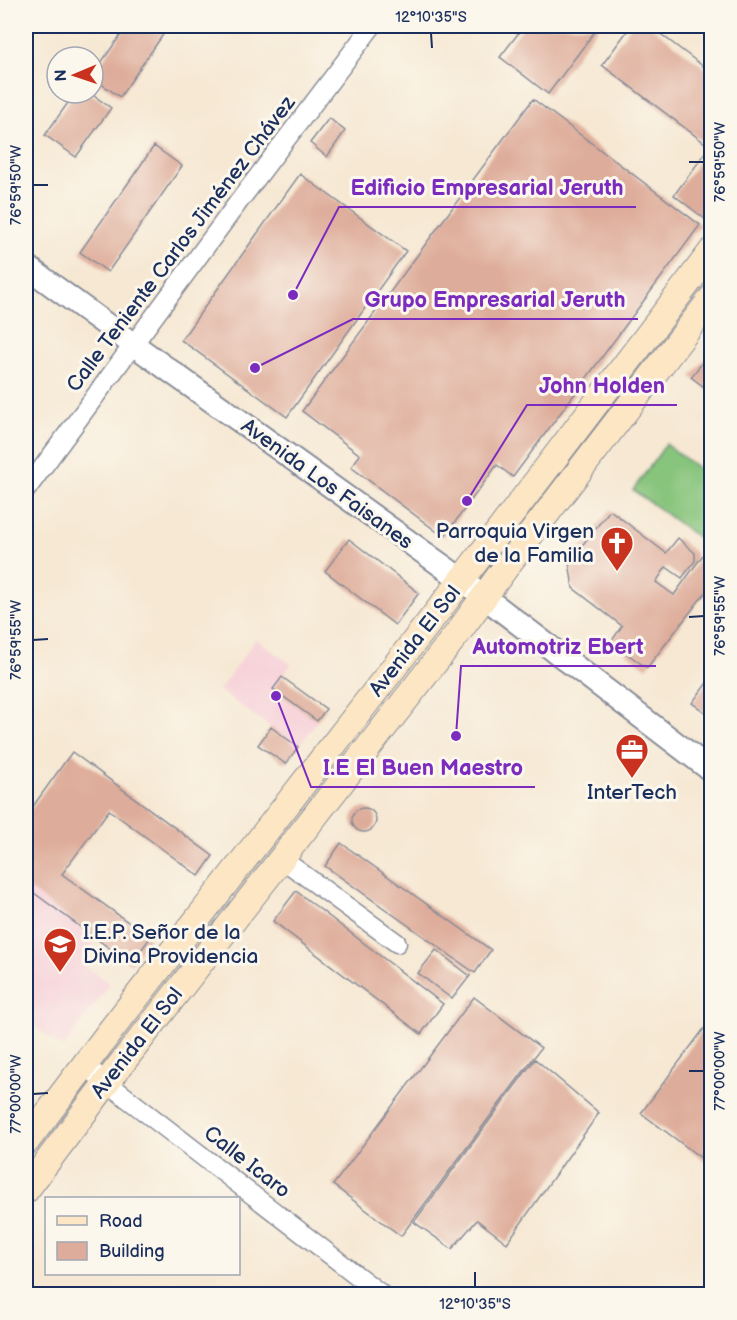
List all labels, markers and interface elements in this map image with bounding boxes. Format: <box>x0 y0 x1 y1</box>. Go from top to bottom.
text: 12°10'35"S <box>395 8 467 27</box>
north arrow <box>45 45 105 105</box>
text: N <box>52 69 71 82</box>
street label: Calle Teniente Carlos Jiménez Chávez <box>61 90 301 397</box>
text: 76°59'50"W <box>711 121 730 202</box>
text: 76°59'50"W <box>7 144 26 225</box>
callout: Edificio Empresarial Jeruth <box>339 167 636 207</box>
text: Edificio Empresarial Jeruth <box>350 175 624 202</box>
callout: Grupo Empresarial Jeruth <box>353 279 638 319</box>
text: Grupo Empresarial Jeruth <box>365 287 625 314</box>
callout: John Holden <box>527 365 677 405</box>
text: John Holden <box>539 373 665 400</box>
street label: Avenida Los Faisanes <box>236 413 418 555</box>
place label: Parroquia Virgen de la Familia <box>436 519 594 568</box>
church icon: Parroquia Virgen de la Familia <box>599 525 635 572</box>
text: 76°59'55"W <box>711 576 730 656</box>
street label: Avenida El Sol <box>364 580 466 702</box>
text: 76°59'55"W <box>7 600 26 680</box>
callout: Automotriz Ebert <box>461 626 656 666</box>
text: Automotriz Ebert <box>471 634 644 661</box>
office icon: InterTech <box>614 732 650 779</box>
callout: I.E El Buen Maestro <box>311 747 535 787</box>
text: I.E El Buen Maestro <box>323 755 523 782</box>
place label: InterTech <box>587 780 677 805</box>
place label: I.E.P. Señor de la Divina Providencia <box>83 920 258 969</box>
school or university icon: I.E.P. Señor de la Divina Providencia <box>42 926 78 973</box>
street label: Avenida El Sol <box>86 982 188 1104</box>
text: 77°00'00"W <box>711 1031 730 1111</box>
text: 77°00'00"W <box>7 1054 26 1134</box>
street label: Calle Icaro <box>199 1120 295 1204</box>
legend <box>45 1197 240 1275</box>
text: Road <box>99 1211 143 1232</box>
text: Building <box>99 1241 165 1262</box>
text: 12°10'35"S <box>439 1295 511 1314</box>

